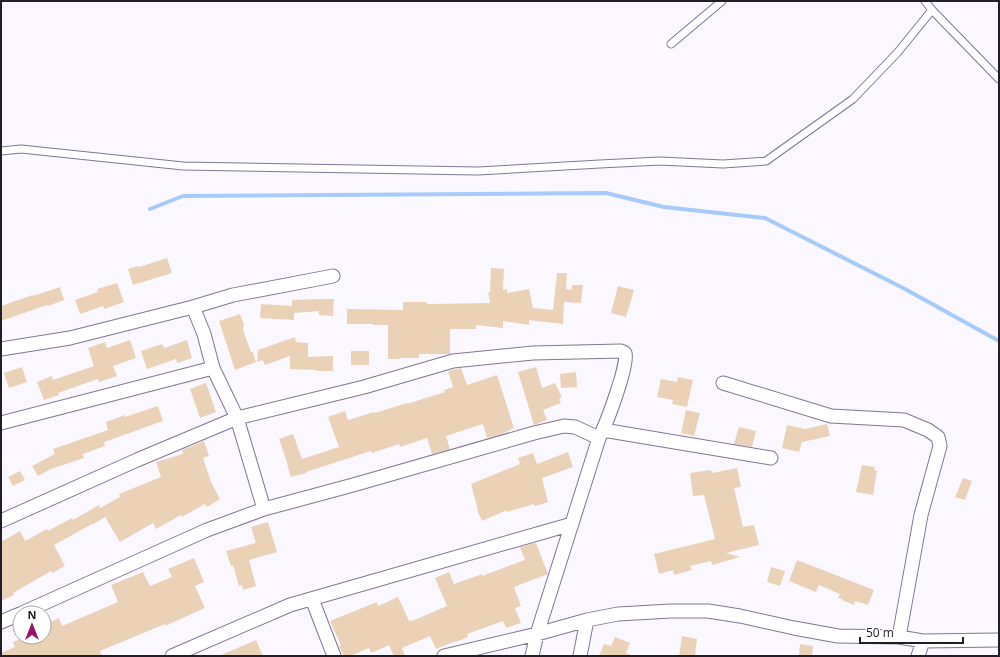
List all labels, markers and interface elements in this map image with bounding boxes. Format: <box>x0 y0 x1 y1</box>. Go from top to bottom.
north arrow <box>12 605 52 645</box>
text: N <box>28 607 36 622</box>
scale bar <box>860 619 963 645</box>
text: 50 m <box>866 624 894 641</box>

